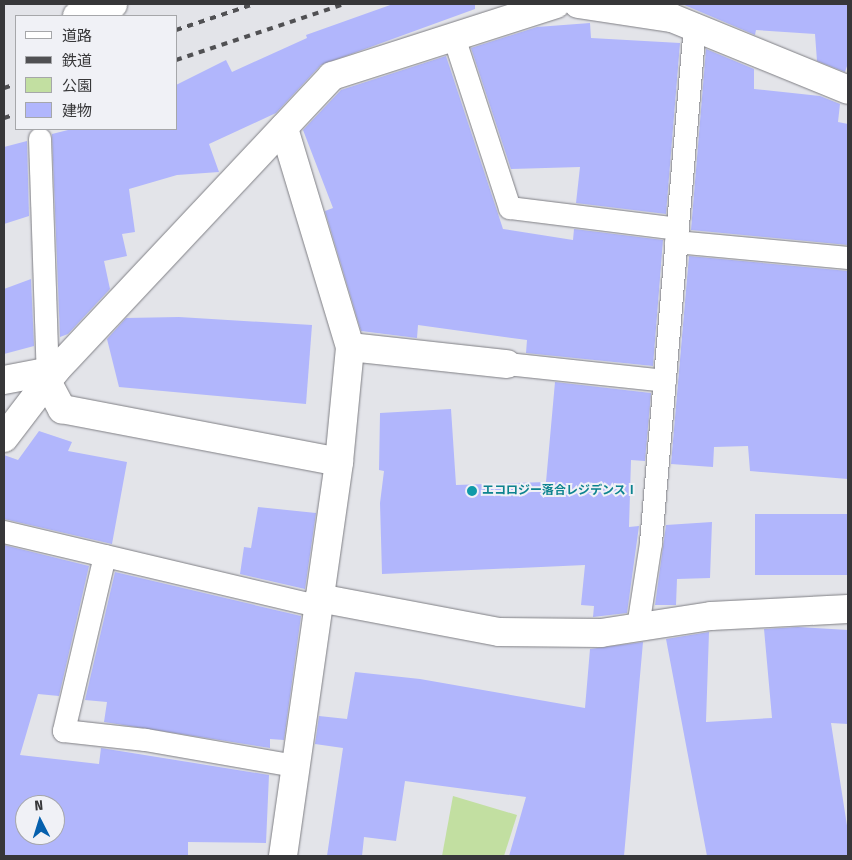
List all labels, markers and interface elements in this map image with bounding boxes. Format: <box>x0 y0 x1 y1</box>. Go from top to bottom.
legend <box>15 15 178 130</box>
text: 道路 <box>62 27 92 45</box>
text: 鉄道 <box>62 52 92 70</box>
text: 公園 <box>62 77 92 95</box>
text: 建物 <box>62 102 92 120</box>
place label: エコロジー落合レジデンスⅠ <box>482 484 638 498</box>
marker: エコロジー落合レジデンスⅠ <box>466 485 478 497</box>
north arrow <box>15 795 65 845</box>
text: N <box>34 797 44 814</box>

